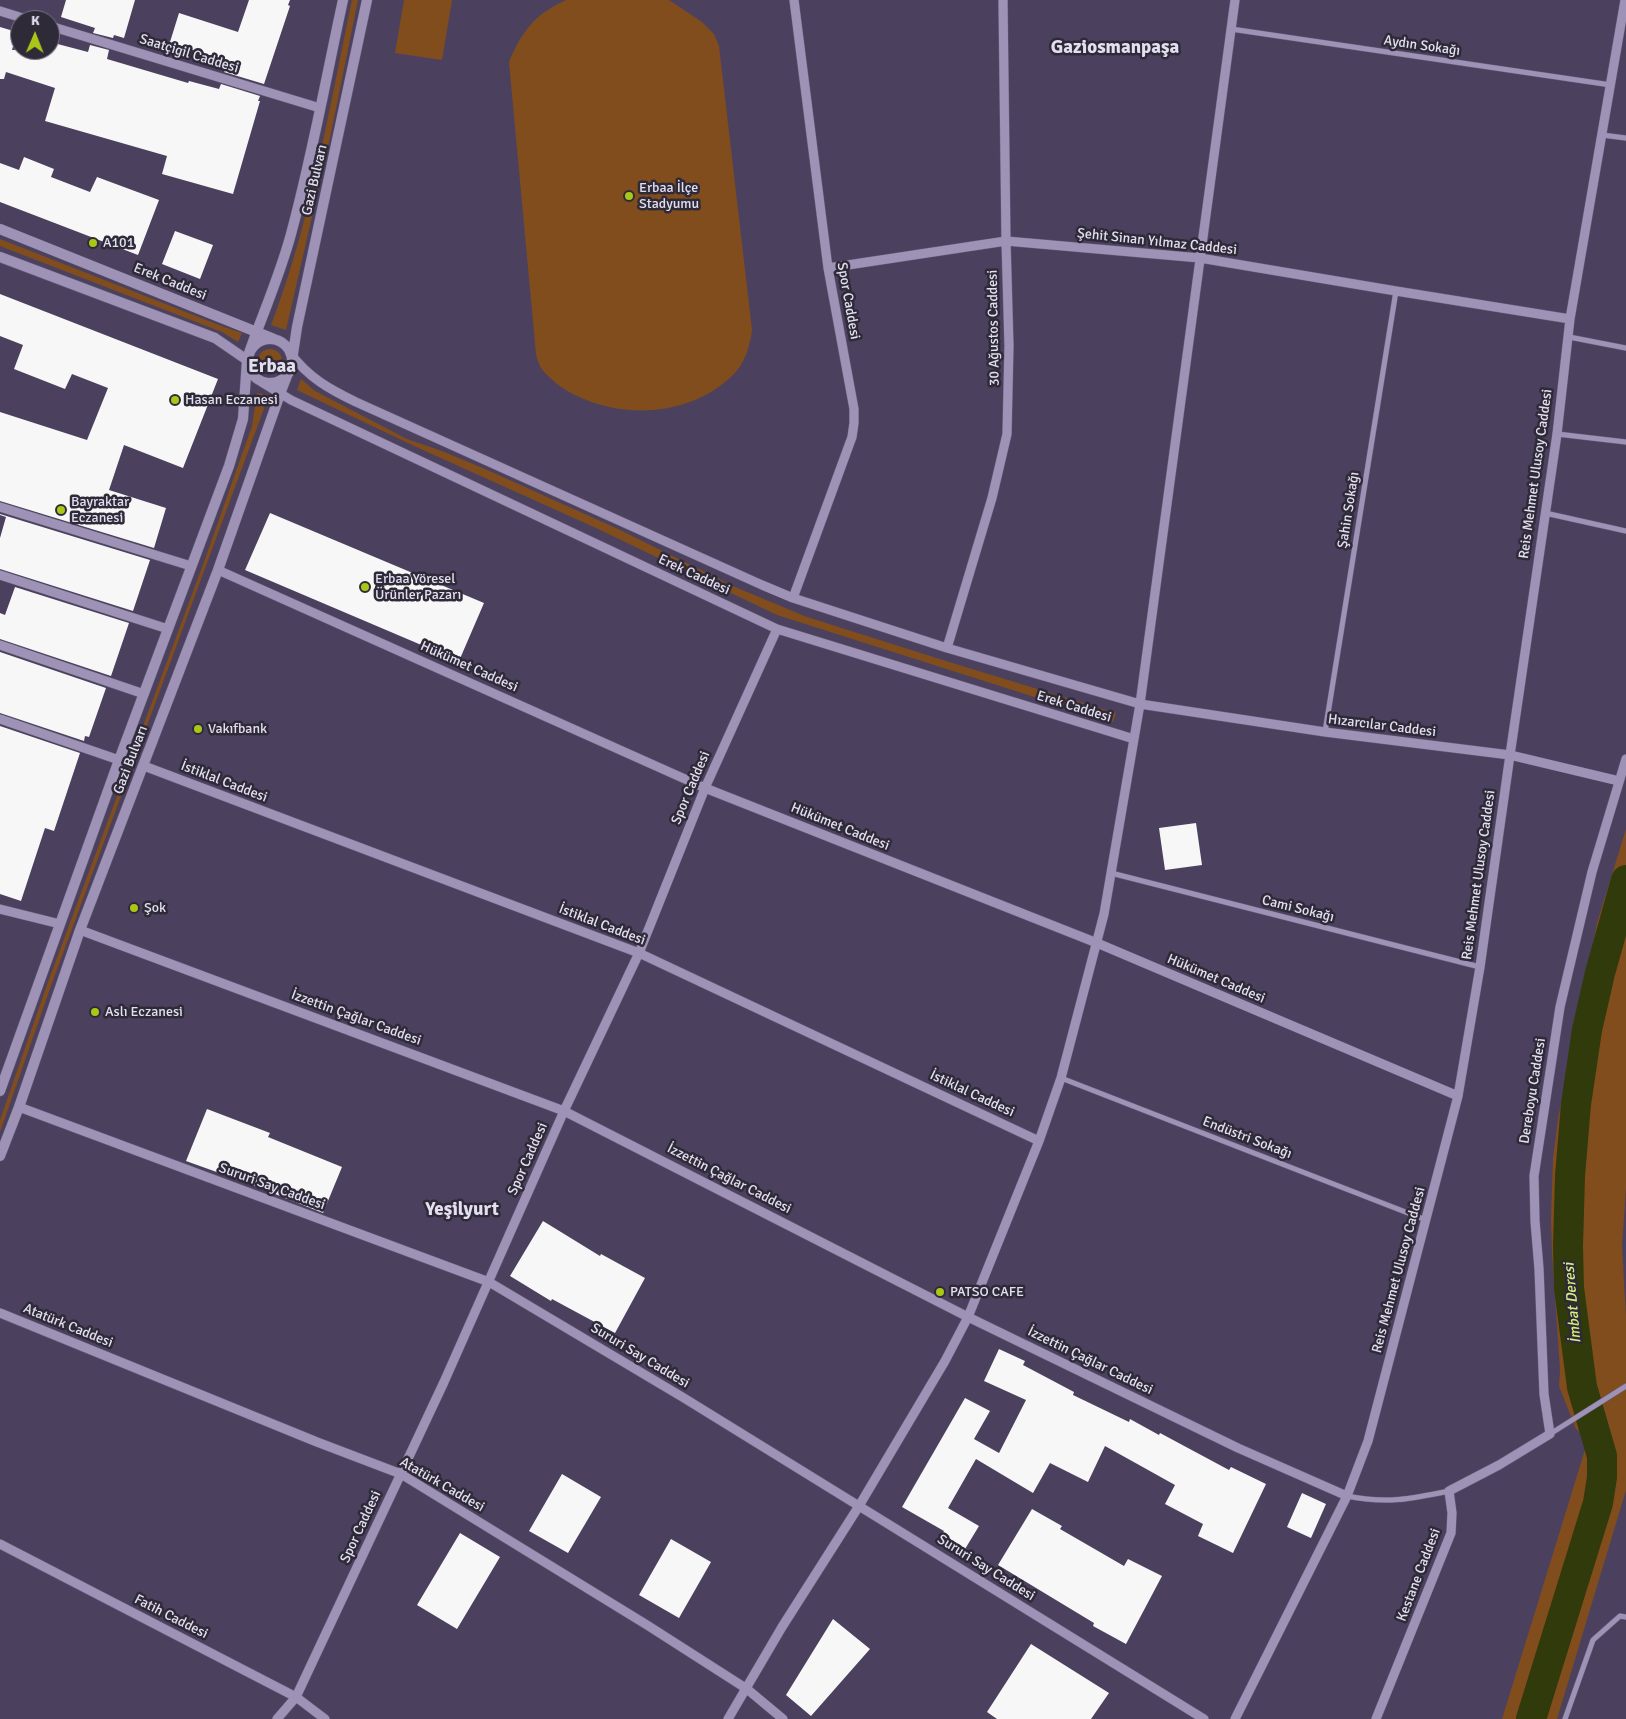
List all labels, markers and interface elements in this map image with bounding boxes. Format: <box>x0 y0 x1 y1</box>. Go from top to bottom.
north arrow <box>10 10 60 60</box>
text: K <box>31 12 40 29</box>
street label: Saatçigil Caddesi <box>137 31 241 77</box>
street label: Aydın Sokağı <box>1383 32 1461 60</box>
district label: Gaziosmanpaşa <box>1051 37 1179 59</box>
street label: Gazi Bulvarı <box>299 143 331 217</box>
place label: Erbaa İlçe Stadyumu <box>639 180 699 212</box>
marker: Erbaa İlçe Stadyumu <box>623 190 635 202</box>
street label: Şehit Sinan Yılmaz Caddesi <box>1076 225 1238 259</box>
place label: A101 <box>103 235 134 251</box>
marker: A101 <box>87 237 99 249</box>
street label: Erek Caddesi <box>131 260 209 304</box>
street label: Spor Caddesi <box>833 261 863 341</box>
street label: 30 Ağustos Caddesi <box>985 270 1003 386</box>
district label: Erbaa <box>248 356 296 378</box>
street label: Reis Mehmet Ulusoy Caddesi <box>1516 388 1556 560</box>
place label: Hasan Eczanesi <box>185 392 278 408</box>
marker: Hasan Eczanesi <box>169 394 181 406</box>
street label: Şahin Sokağı <box>1335 471 1363 549</box>
place label: Bayraktar Eczanesi <box>71 494 129 526</box>
marker: Bayraktar Eczanesi <box>55 504 67 516</box>
street label: Erek Caddesi <box>656 551 732 599</box>
place label: Erbaa Yöresel Ürünler Pazarı <box>375 571 461 604</box>
marker: Erbaa Yöresel Ürünler Pazarı <box>359 581 371 593</box>
street label: Hükümet Caddesi <box>418 638 520 696</box>
street label: Erek Caddesi <box>1035 688 1113 726</box>
street label: Hızarcılar Caddesi <box>1327 711 1437 741</box>
place label: Vakıfbank <box>208 721 267 737</box>
street label: Gazi Bulvarı <box>110 723 152 797</box>
marker: Vakıfbank <box>192 723 204 735</box>
street label: Spor Caddesi <box>668 749 714 827</box>
street label: İstiklal Caddesi <box>178 758 270 806</box>
street label: Reis Mehmet Ulusoy Caddesi <box>1459 789 1499 961</box>
street label: Hükümet Caddesi <box>788 800 892 854</box>
street label: Cami Sokağı <box>1260 892 1336 926</box>
place label: Şok <box>144 900 166 916</box>
street label: İstiklal Caddesi <box>556 901 648 949</box>
marker: Şok <box>128 902 140 914</box>
street label: Hükümet Caddesi <box>1164 951 1268 1007</box>
street label: İzzettin Çağlar Caddesi <box>289 987 423 1049</box>
place label: Aslı Eczanesi <box>105 1004 183 1020</box>
marker: Aslı Eczanesi <box>89 1006 101 1018</box>
street label: Dereboyu Caddesi <box>1516 1037 1550 1145</box>
street label: İstiklal Caddesi <box>927 1067 1017 1121</box>
street label: Endüstri Sokağı <box>1200 1113 1294 1163</box>
street label: Spor Caddesi <box>504 1120 552 1198</box>
street label: İzzettin Çağlar Caddesi <box>664 1140 794 1218</box>
street label: Sururi Say Caddesi <box>216 1160 328 1214</box>
street label: Reis Mehmet Ulusoy Caddesi <box>1369 1185 1429 1355</box>
district label: Yeşilyurt <box>425 1199 499 1221</box>
water label: İmbat Deresi <box>1561 1262 1585 1344</box>
place label: PATSO CAFE <box>950 1284 1024 1300</box>
marker: PATSO CAFE <box>934 1286 946 1298</box>
street label: Atatürk Caddesi <box>21 1300 115 1352</box>
street label: Sururi Say Caddesi <box>588 1320 692 1392</box>
street label: İzzettin Çağlar Caddesi <box>1025 1323 1155 1399</box>
street label: Atatürk Caddesi <box>397 1454 487 1516</box>
street label: Spor Caddesi <box>337 1488 385 1566</box>
street label: Kestane Caddesi <box>1394 1526 1444 1624</box>
street label: Sururi Say Caddesi <box>934 1531 1038 1605</box>
street label: Fatih Caddesi <box>131 1591 211 1643</box>

